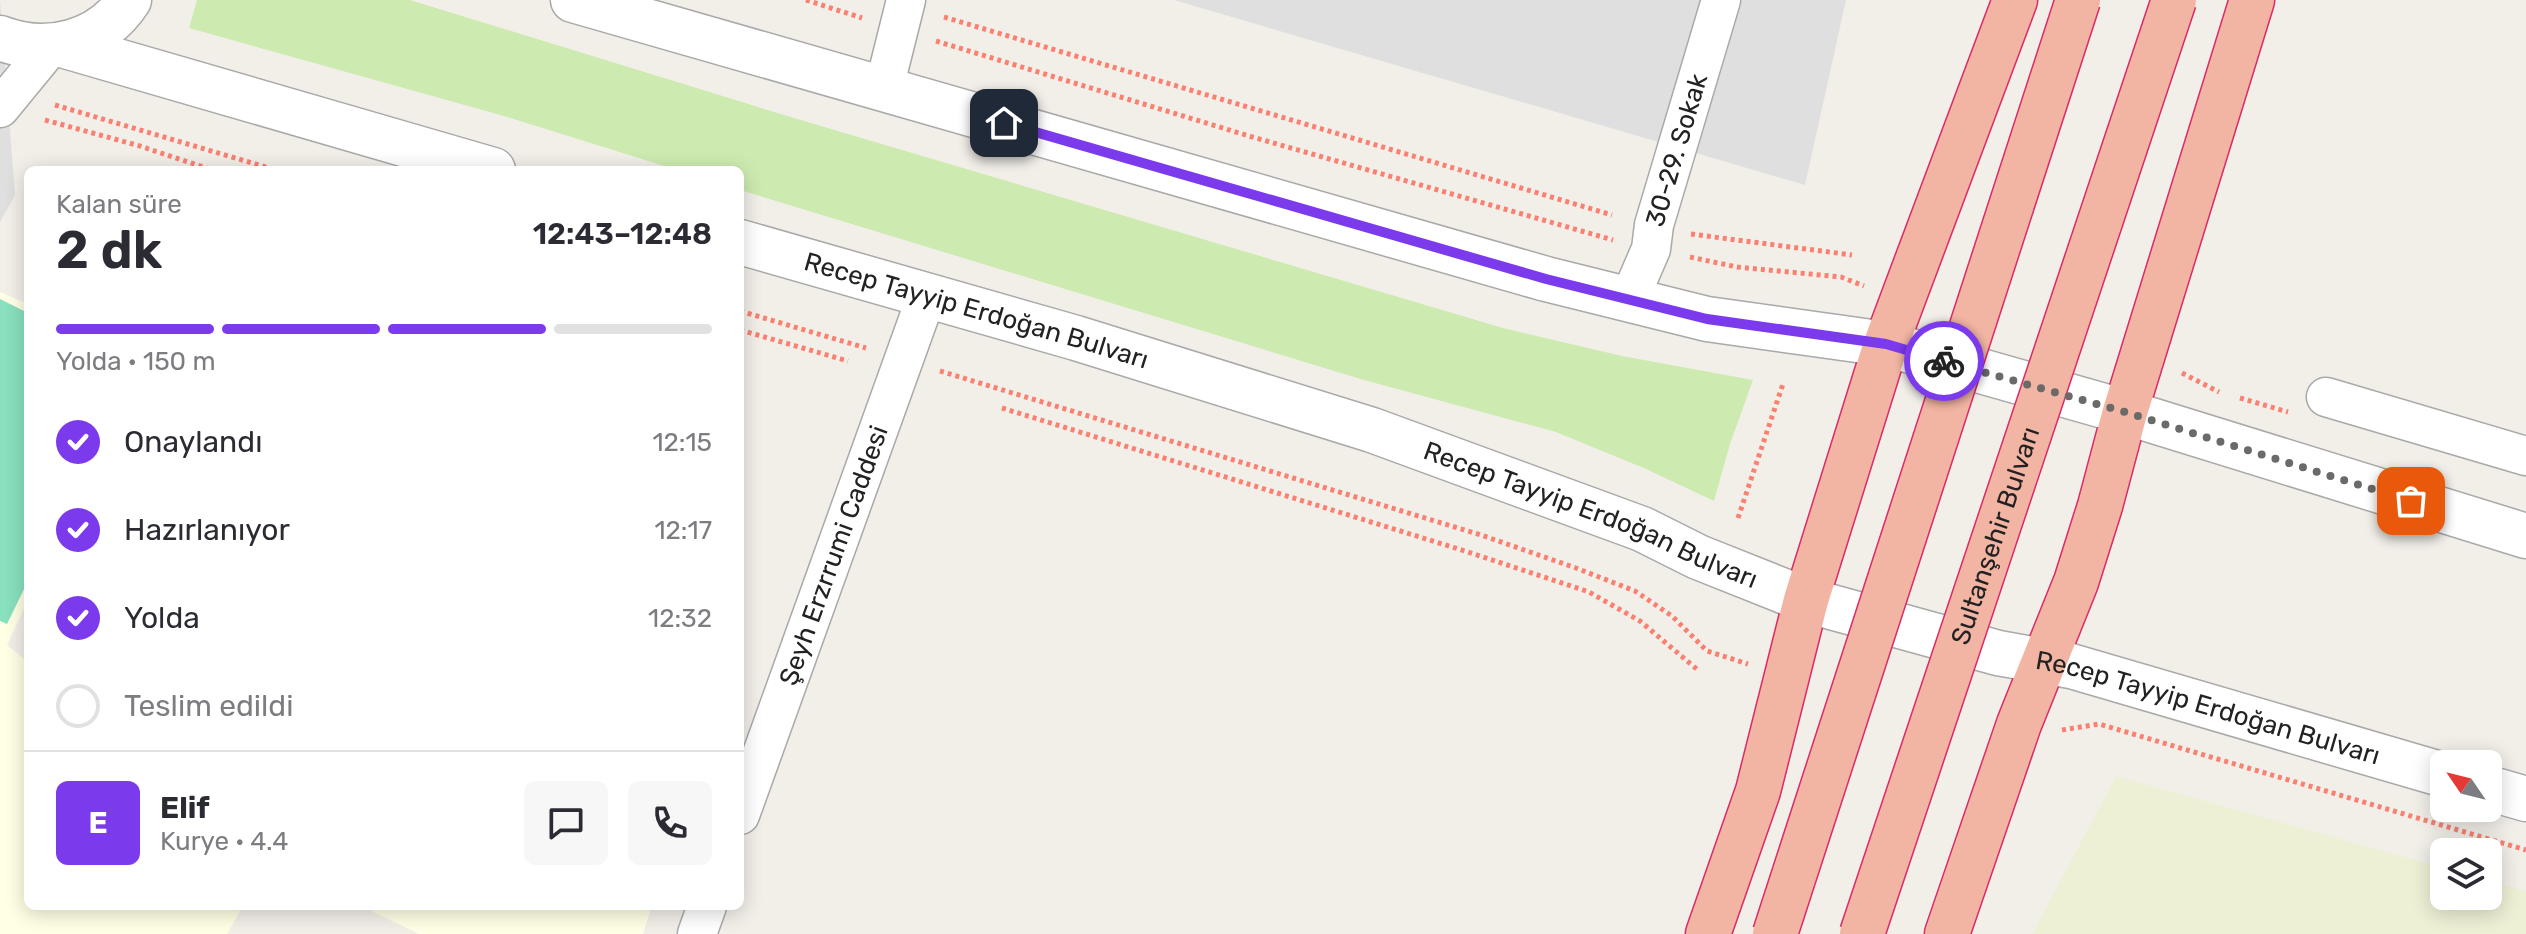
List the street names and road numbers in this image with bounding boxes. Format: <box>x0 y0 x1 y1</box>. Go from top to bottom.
street label: 30-29. Sokak <box>1639 69 1714 230</box>
street label: Recep Tayyip Erdoğan Bulvarı <box>801 246 1152 375</box>
street label: Şeyh Erzrrumi Caddesi <box>772 421 894 689</box>
street label: Sultanşehir Bulvarı <box>1944 423 2046 649</box>
street label: Recep Tayyip Erdoğan Bulvarı <box>1419 435 1762 595</box>
street label: Recep Tayyip Erdoğan Bulvarı <box>2033 645 2384 771</box>

